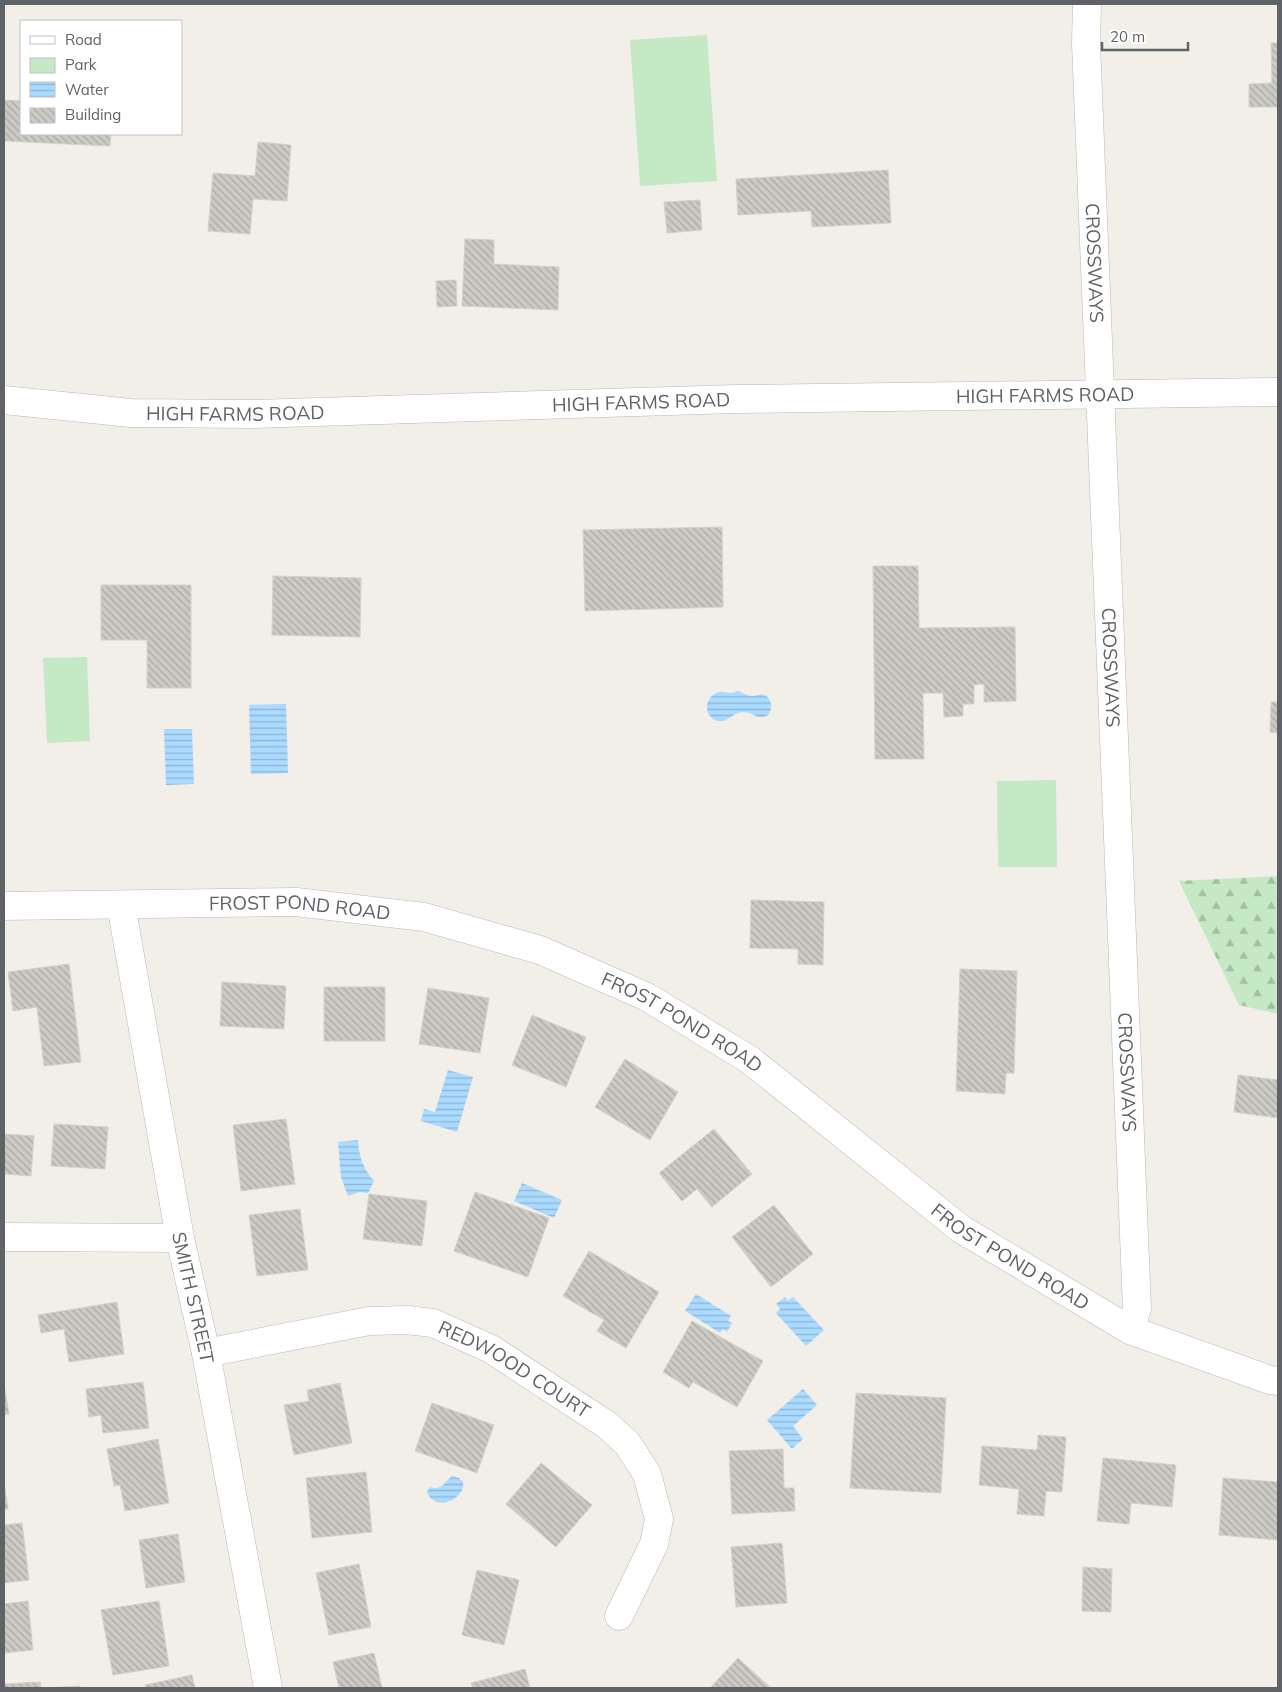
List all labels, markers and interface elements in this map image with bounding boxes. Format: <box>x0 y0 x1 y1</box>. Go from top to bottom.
legend <box>20 20 182 135</box>
scale bar <box>1102 20 1188 52</box>
text: 20 m <box>1110 27 1145 46</box>
text: Road <box>65 30 102 49</box>
text: Park <box>65 55 97 74</box>
text: Water <box>65 80 109 99</box>
text: Building <box>65 105 121 124</box>
street label: CROSSWAYS <box>1080 202 1109 323</box>
street label: HIGH FARMS ROAD <box>956 382 1134 408</box>
street label: HIGH FARMS ROAD <box>552 387 731 417</box>
street label: HIGH FARMS ROAD <box>146 400 325 426</box>
street label: CROSSWAYS <box>1097 607 1126 728</box>
street label: FROST POND ROAD <box>209 890 392 925</box>
street label: FROST POND ROAD <box>598 966 768 1078</box>
street label: CROSSWAYS <box>1113 1012 1142 1133</box>
street label: FROST POND ROAD <box>926 1198 1094 1315</box>
street label: SMITH STREET <box>167 1230 220 1365</box>
street label: REDWOOD COURT <box>435 1315 596 1423</box>

